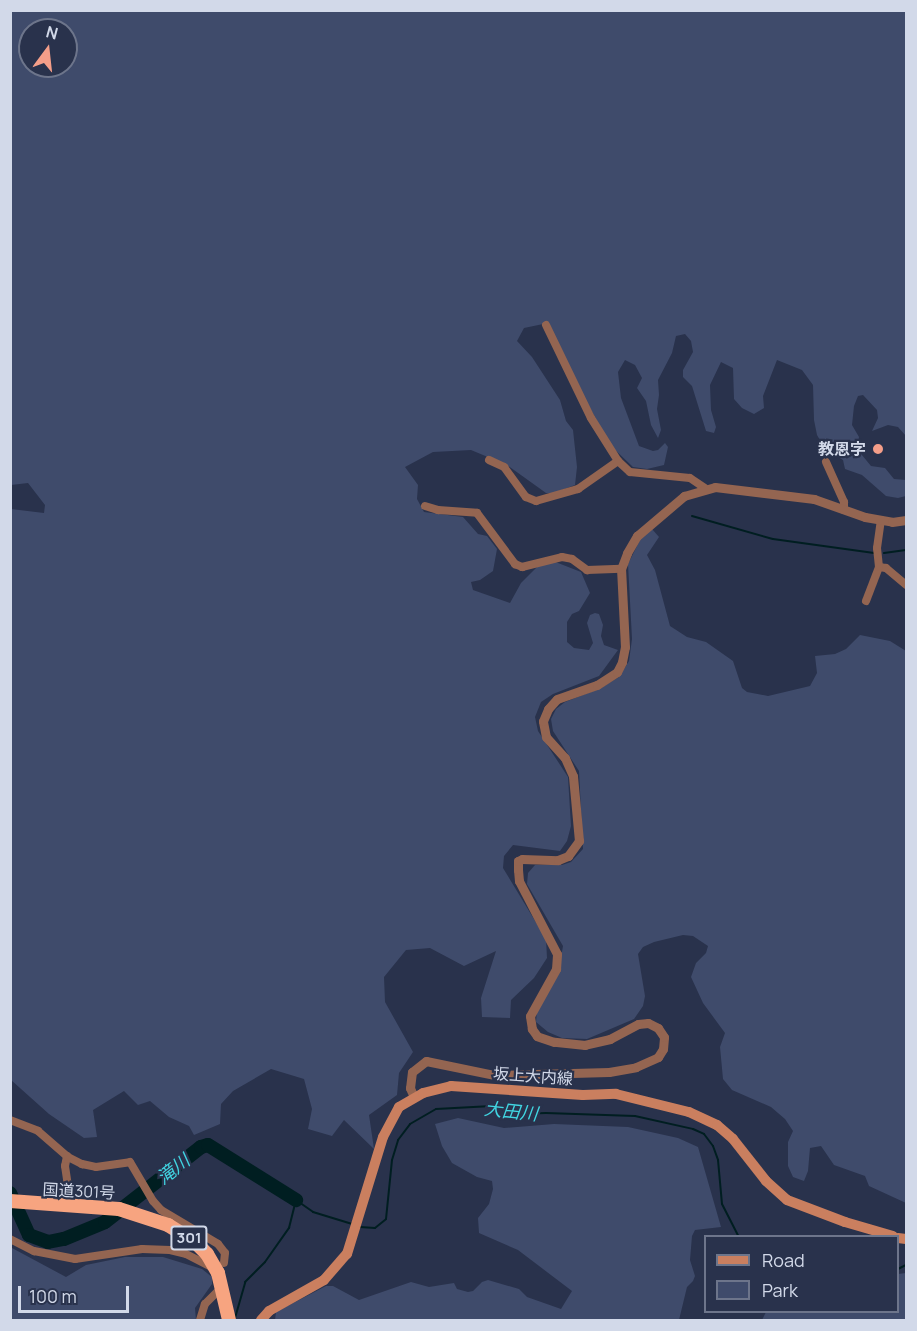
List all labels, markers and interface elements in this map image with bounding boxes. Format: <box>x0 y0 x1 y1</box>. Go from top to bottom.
north arrow <box>18 18 78 78</box>
text: N <box>44 20 61 45</box>
place label: 教恩字 <box>818 439 866 459</box>
marker: 教恩字 <box>871 442 885 456</box>
street label: 坂上大内線 <box>492 1064 574 1088</box>
water label: 大田川 <box>483 1097 539 1125</box>
water label: 滝川 <box>152 1149 194 1189</box>
street label: 国道301号 <box>42 1180 116 1202</box>
road number: 301 <box>170 1226 208 1250</box>
legend <box>704 1235 899 1313</box>
text: Road <box>762 1248 805 1272</box>
scale bar <box>21 1274 132 1312</box>
text: Park <box>762 1278 798 1302</box>
text: 100 m <box>29 1284 77 1308</box>

